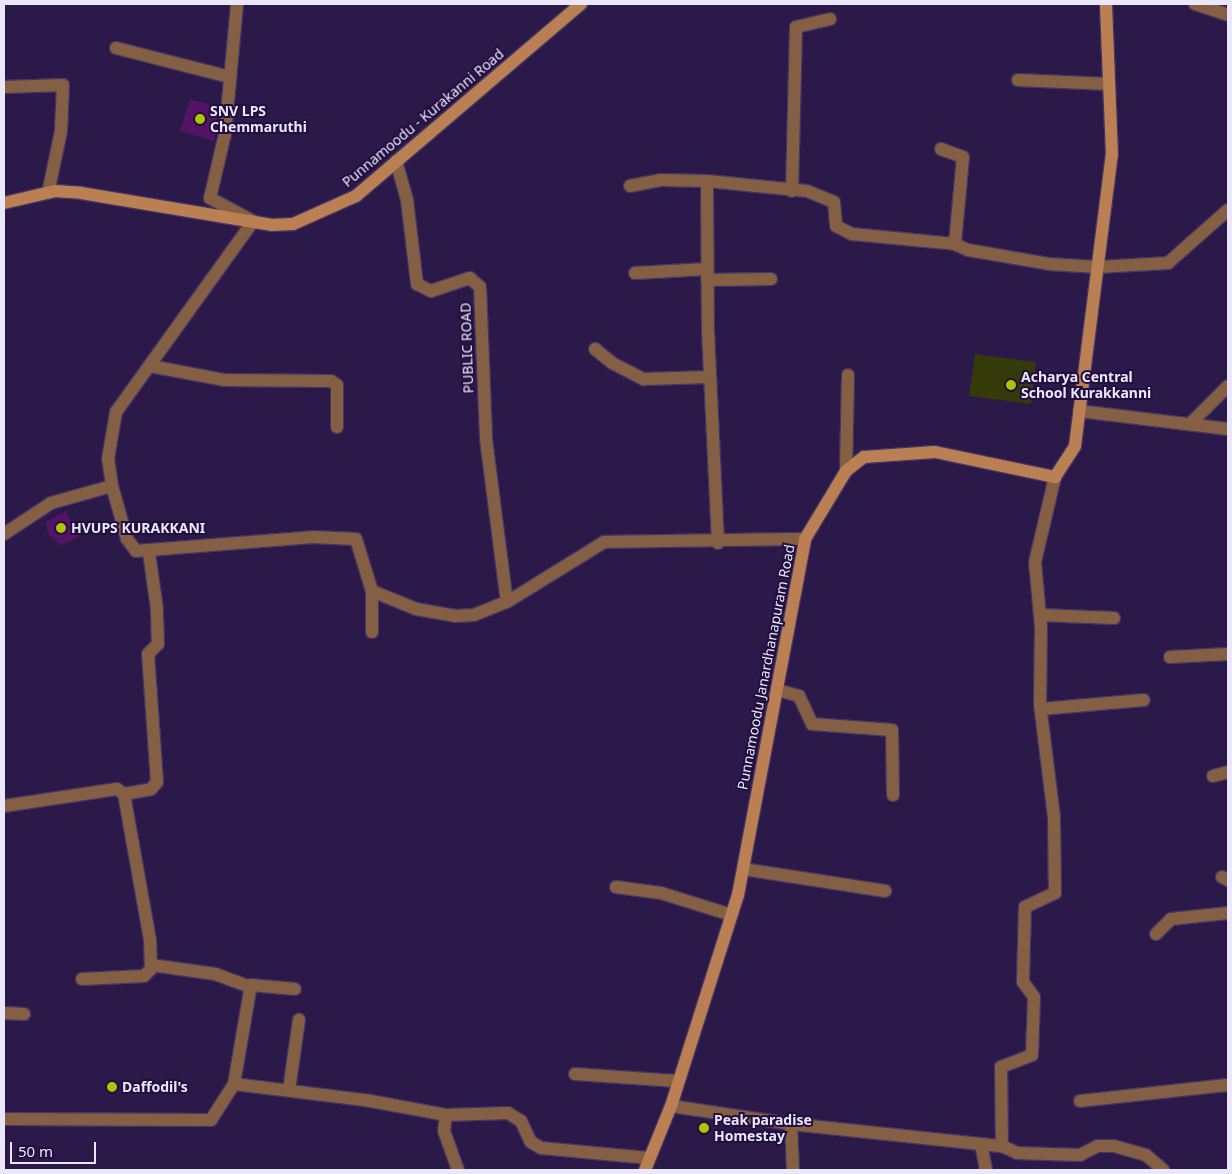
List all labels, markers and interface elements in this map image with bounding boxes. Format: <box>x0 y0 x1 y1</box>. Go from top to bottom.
street label: Punnamoodu - Kurakanni Road <box>339 45 507 191</box>
place label: SNV LPS Chemmaruthi <box>210 103 307 136</box>
marker: SNV LPS Chemmaruthi <box>194 113 206 125</box>
street label: PUBLIC ROAD <box>457 302 477 394</box>
place label: Acharya Central School Kurakkanni <box>1021 369 1151 402</box>
marker: Acharya Central School Kurakkanni <box>1005 379 1017 391</box>
place label: HVUPS KURAKKANI <box>71 520 205 536</box>
marker: HVUPS KURAKKANI <box>55 522 67 534</box>
street label: Punnamoodu Janardhanapuram Road <box>734 543 798 791</box>
place label: Daffodil's <box>122 1079 188 1095</box>
marker: Daffodil's <box>106 1081 118 1093</box>
place label: Peak paradise Homestay <box>714 1112 812 1144</box>
marker: Peak paradise Homestay <box>698 1122 710 1134</box>
scale bar <box>12 1132 99 1164</box>
text: 50 m <box>18 1141 53 1161</box>

